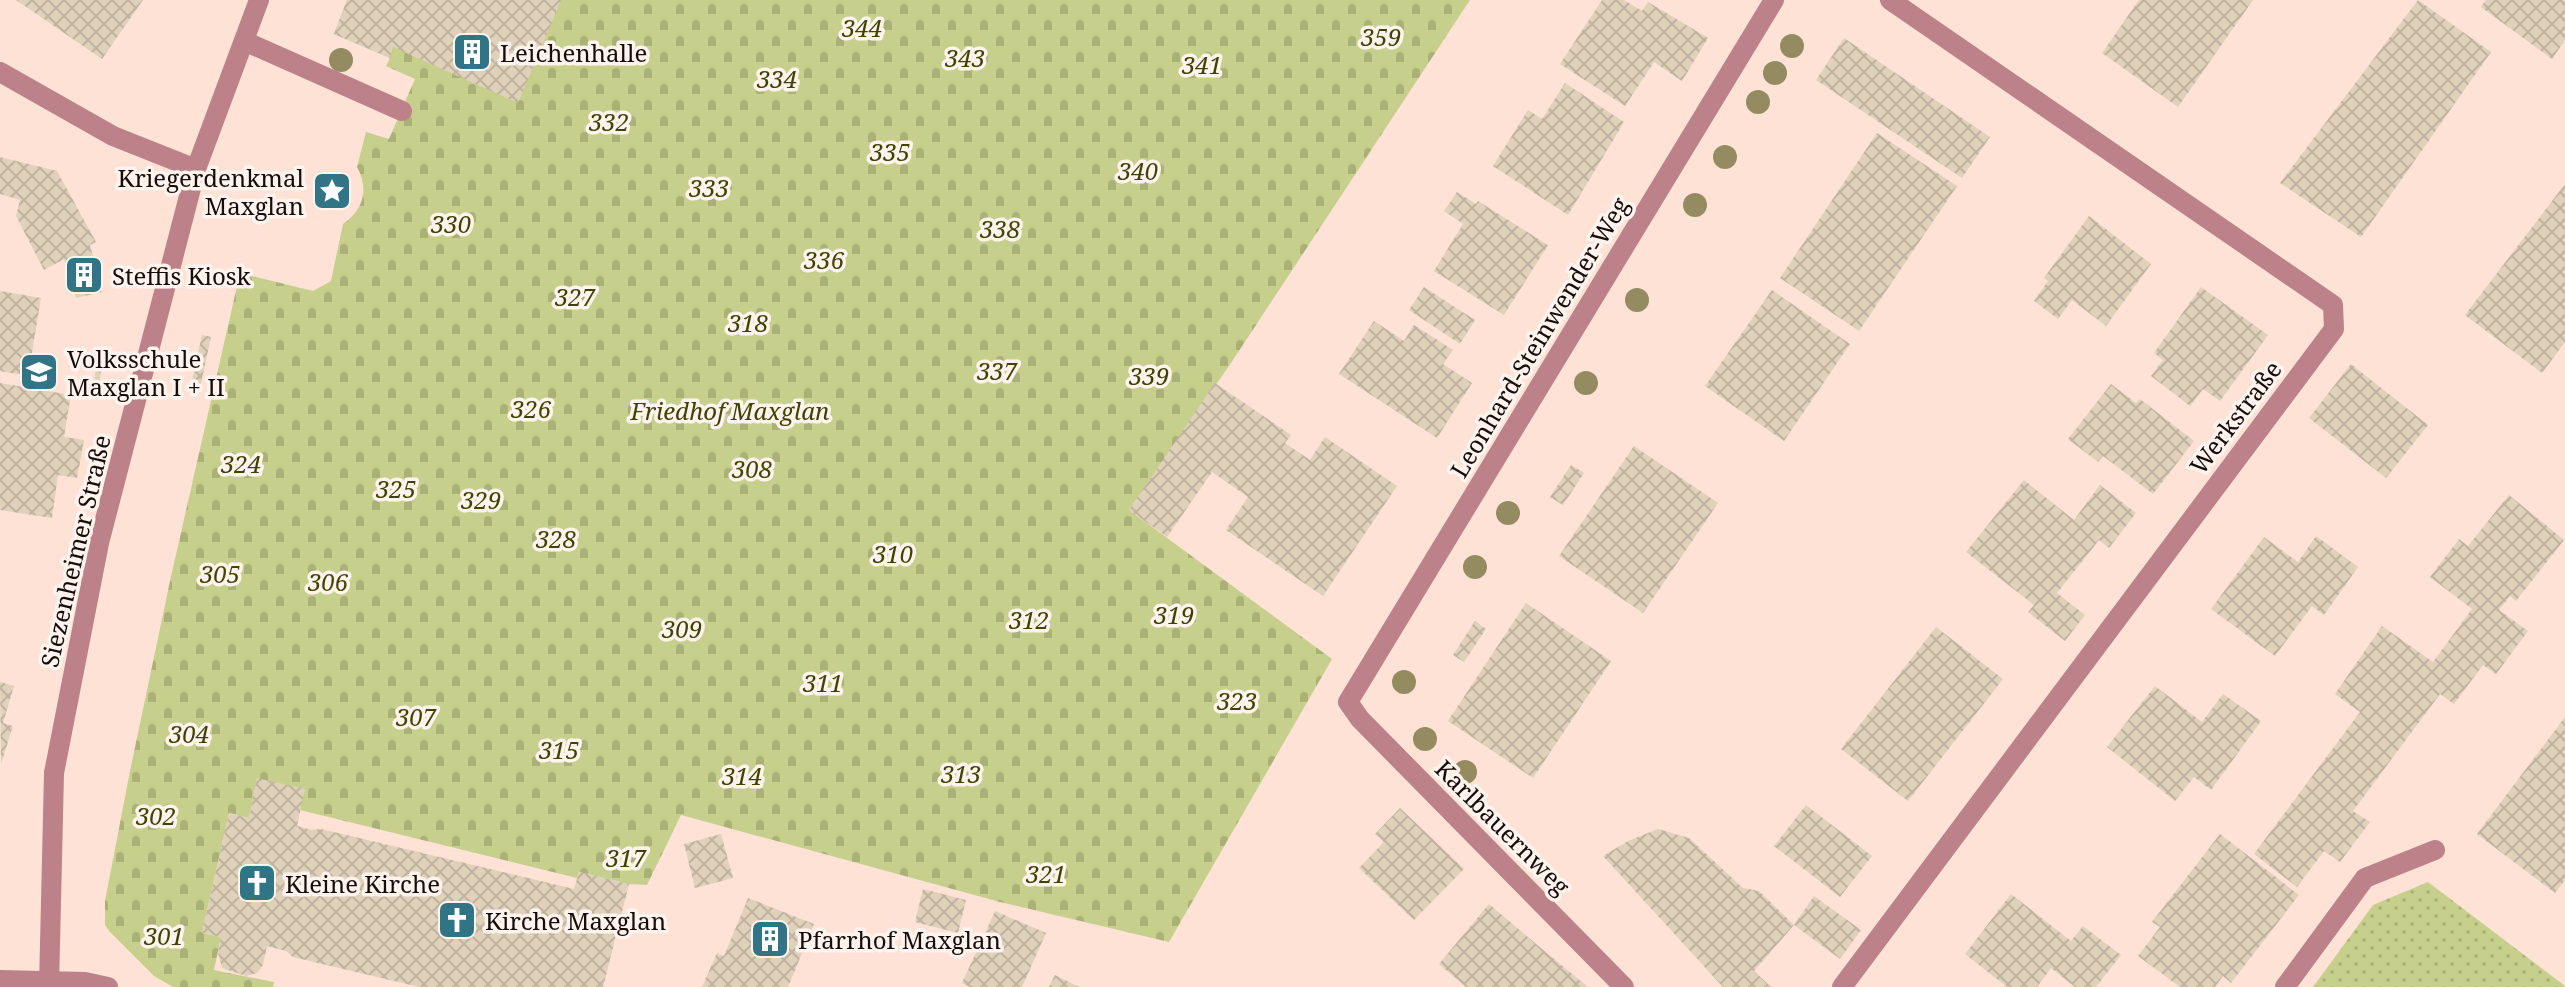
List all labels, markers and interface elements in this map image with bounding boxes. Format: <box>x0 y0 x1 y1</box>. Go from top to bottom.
park label: 344 <box>841 11 882 44</box>
park label: 359 <box>1360 20 1401 53</box>
building icon: Leichenhalle <box>451 31 493 73</box>
place label: Leichenhalle <box>500 36 647 69</box>
park label: 343 <box>944 41 985 74</box>
park label: 341 <box>1181 48 1222 81</box>
park label: 334 <box>756 62 797 95</box>
park label: 332 <box>588 105 629 138</box>
park label: 335 <box>869 135 910 168</box>
park label: 340 <box>1117 154 1158 187</box>
place label: Kriegerdenkmal Maxglan <box>118 161 305 222</box>
place icon: Kriegerdenkmal Maxglan <box>311 170 353 212</box>
park label: 333 <box>688 171 729 204</box>
street label: Leonhard-Steinwender-Weg <box>1442 191 1636 483</box>
park label: 330 <box>430 207 471 240</box>
park label: 338 <box>979 212 1020 245</box>
park label: 336 <box>803 243 845 276</box>
building icon: Steffis Kiosk <box>63 254 105 296</box>
place label: Steffis Kiosk <box>112 259 252 292</box>
park label: 327 <box>554 280 596 313</box>
park label: 318 <box>727 306 768 339</box>
place label: Volksschule Maxglan I + II <box>67 342 225 403</box>
school or university icon: Volksschule Maxglan I + II <box>18 351 60 393</box>
park label: 337 <box>976 354 1018 387</box>
street label: Werkstraße <box>2182 354 2288 480</box>
park label: 339 <box>1128 359 1169 392</box>
park label: 326 <box>510 392 552 425</box>
park label: Friedhof Maxglan <box>630 394 829 427</box>
street label: Siezenheimer Straße <box>32 432 118 670</box>
park label: 324 <box>220 447 261 480</box>
park label: 308 <box>731 452 772 485</box>
park label: 325 <box>375 472 416 505</box>
park label: 329 <box>460 483 501 516</box>
park label: 328 <box>535 522 576 555</box>
park label: 310 <box>872 537 913 570</box>
park label: 305 <box>199 557 240 590</box>
park label: 306 <box>307 565 349 598</box>
park label: 319 <box>1153 598 1194 631</box>
park label: 312 <box>1008 603 1049 636</box>
park label: 309 <box>661 612 702 645</box>
park label: 311 <box>802 666 843 699</box>
park label: 323 <box>1216 684 1257 717</box>
park label: 307 <box>395 700 437 733</box>
park label: 304 <box>168 717 209 750</box>
park label: 315 <box>538 733 579 766</box>
street label: Karlbauernweg <box>1428 752 1578 902</box>
park label: 313 <box>940 757 981 790</box>
park label: 314 <box>721 759 762 792</box>
park label: 302 <box>135 799 176 832</box>
park label: 317 <box>605 841 647 874</box>
park label: 321 <box>1025 857 1066 890</box>
church icon: Kleine Kirche <box>236 862 278 904</box>
place label: Kleine Kirche <box>285 867 440 900</box>
church icon: Kirche Maxglan <box>436 899 478 941</box>
place label: Kirche Maxglan <box>485 904 666 937</box>
building icon: Pfarrhof Maxglan <box>749 918 791 960</box>
park label: 301 <box>143 919 184 952</box>
place label: Pfarrhof Maxglan <box>798 923 1001 956</box>

